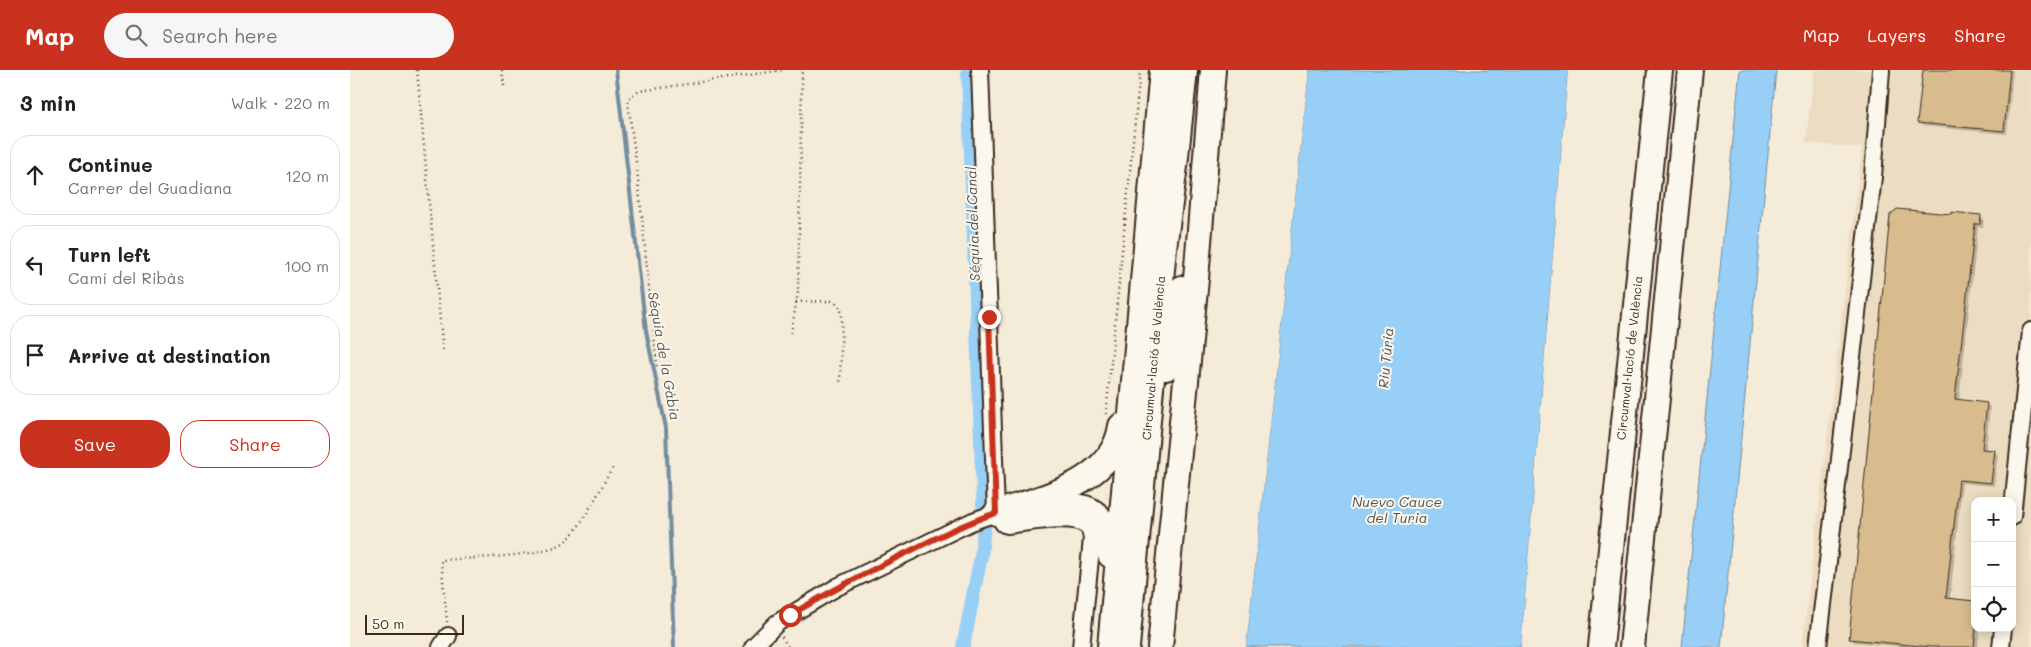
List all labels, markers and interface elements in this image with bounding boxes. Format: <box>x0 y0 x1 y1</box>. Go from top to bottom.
search box <box>104 13 454 58</box>
text: Map <box>25 20 74 51</box>
icon: search <box>122 21 150 49</box>
text: Search here <box>162 23 278 48</box>
text: Map <box>1803 23 1839 47</box>
text: Layers <box>1867 23 1926 47</box>
text: Share <box>1954 23 2006 47</box>
text: 3 min <box>20 89 76 116</box>
text: Walk · 220 m <box>231 92 330 113</box>
text: Continue <box>68 152 153 177</box>
icon: ahead <box>21 161 49 189</box>
text: 120 m <box>285 165 329 186</box>
water label: Séquia del Canal <box>961 166 984 282</box>
text: Carrer del Guadiana <box>68 177 232 198</box>
text: Turn left <box>68 242 151 267</box>
icon: left <box>21 251 49 279</box>
text: 100 m <box>284 255 329 276</box>
text: Camí del Ribàs <box>68 267 185 288</box>
street label: Circumval·lació de València <box>1138 275 1168 441</box>
street label: Circumval·lació de València <box>1612 275 1646 441</box>
water label: Séquia de la Gàbia <box>644 290 685 422</box>
route end <box>978 306 1001 329</box>
water label: Riu Túria <box>1373 327 1398 389</box>
icon: arrive <box>21 341 49 369</box>
text: Arrive at destination <box>68 343 271 368</box>
button: Save <box>20 420 170 468</box>
button: Share <box>180 420 330 468</box>
water label: Nuevo Cauce del Turia <box>1352 492 1442 527</box>
map controls <box>1971 497 2016 632</box>
button: + <box>1971 497 2016 542</box>
button: − <box>1971 542 2016 587</box>
button: locate <box>1971 587 2016 632</box>
route start <box>779 604 802 627</box>
scale bar <box>365 612 464 635</box>
text: 50 m <box>372 614 404 633</box>

